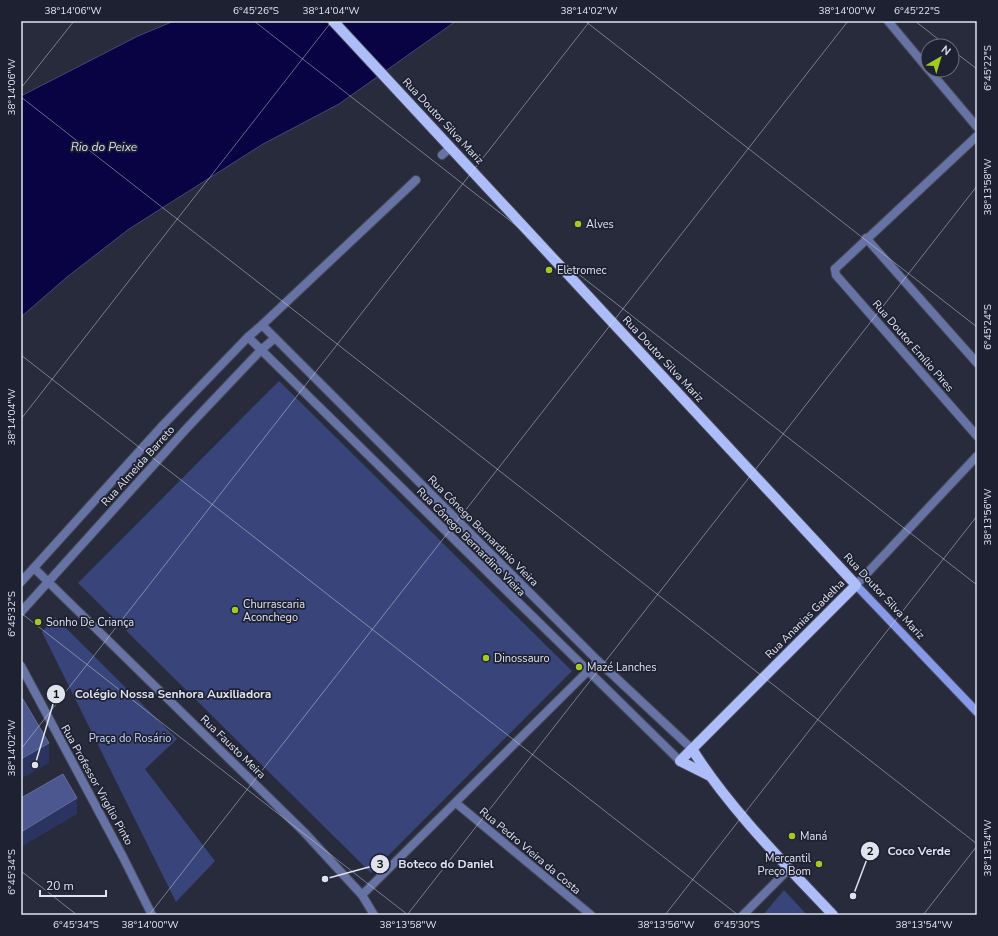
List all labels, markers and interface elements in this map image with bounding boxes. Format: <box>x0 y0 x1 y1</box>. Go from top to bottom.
text: 38°14'06"W <box>45 4 101 18</box>
text: 6°45'26"S <box>233 4 279 18</box>
text: 38°14'04"W <box>303 4 359 18</box>
text: 38°14'02"W <box>561 4 617 18</box>
text: 38°14'00"W <box>819 4 875 18</box>
text: 6°45'22"S <box>894 4 940 18</box>
north arrow <box>920 38 960 78</box>
text: N <box>938 42 954 59</box>
text: 6°45'22"S <box>981 45 995 91</box>
text: 38°14'06"W <box>5 59 19 115</box>
street label: Rua Doutor Silva Mariz <box>399 75 487 167</box>
water label: Rio do Peixe <box>71 139 138 155</box>
text: 38°13'58"W <box>981 159 995 215</box>
place label: Alves <box>586 217 614 232</box>
marker: Alves <box>573 219 583 229</box>
place label: Eletromec <box>557 263 607 278</box>
marker: Eletromec <box>544 265 554 275</box>
street label: Rua Doutor Emílio Pires <box>869 297 957 395</box>
text: 6°45'24"S <box>981 304 995 350</box>
street label: Rua Doutor Silva Mariz <box>619 313 707 405</box>
text: 38°14'04"W <box>5 389 19 445</box>
street label: Rua Almeida Barreto <box>98 423 178 509</box>
street label: Rua Cônego Bernardinio Vieira <box>424 472 542 590</box>
street label: Rua Cônego Bernardino Vieira <box>413 484 529 600</box>
text: 38°13'56"W <box>981 489 995 545</box>
street label: Rua Doutor Silva Mariz <box>840 550 928 642</box>
street label: Rua Ananias Gadelha <box>762 576 848 662</box>
text: 6°45'32"S <box>5 591 19 637</box>
place label: Churrascaria Aconchego <box>243 597 305 625</box>
marker: Churrascaria Aconchego <box>230 605 240 615</box>
place label: Sonho De Criança <box>46 615 134 630</box>
marker: Sonho De Criança <box>33 617 43 627</box>
place label: Dinossauro <box>494 651 550 666</box>
marker: Dinossauro <box>481 653 491 663</box>
place label: Mazé Lanches <box>587 660 656 675</box>
marker: Mazé Lanches <box>574 662 584 672</box>
callout: Colégio Nossa Senhora Auxiliadora <box>46 682 279 706</box>
text: 1 <box>52 686 60 702</box>
text: Colégio Nossa Senhora Auxiliadora <box>75 686 271 702</box>
street label: Rua Fausto Meira <box>197 712 269 782</box>
text: 38°14'02"W <box>5 720 19 776</box>
street label: Rua Professor Virgílio Pinto <box>58 722 136 848</box>
park label: Praça do Rosário <box>89 731 171 746</box>
street label: Rua Pedro Vieira da Costa <box>476 804 584 898</box>
text: 38°13'54"W <box>981 820 995 876</box>
place label: Maná <box>800 829 827 844</box>
marker: Maná <box>787 831 797 841</box>
callout: Coco Verde <box>860 839 959 863</box>
text: 2 <box>866 843 874 859</box>
text: Coco Verde <box>888 843 951 859</box>
text: 6°45'34"S <box>5 849 19 895</box>
place label: Mercantil Preço Bom <box>758 851 812 879</box>
callout: Boteco do Daniel <box>370 852 501 876</box>
text: 3 <box>376 856 384 872</box>
text: Boteco do Daniel <box>398 856 494 872</box>
marker: Mercantil Preço Bom <box>814 859 824 869</box>
scale bar <box>40 872 106 898</box>
text: 20 m <box>46 878 74 894</box>
text: 6°45'34"S <box>53 918 99 932</box>
text: 38°14'00"W <box>122 918 178 932</box>
text: 38°13'58"W <box>380 918 436 932</box>
text: 38°13'56"W <box>638 918 694 932</box>
text: 6°45'30"S <box>714 918 760 932</box>
text: 38°13'54"W <box>896 918 952 932</box>

